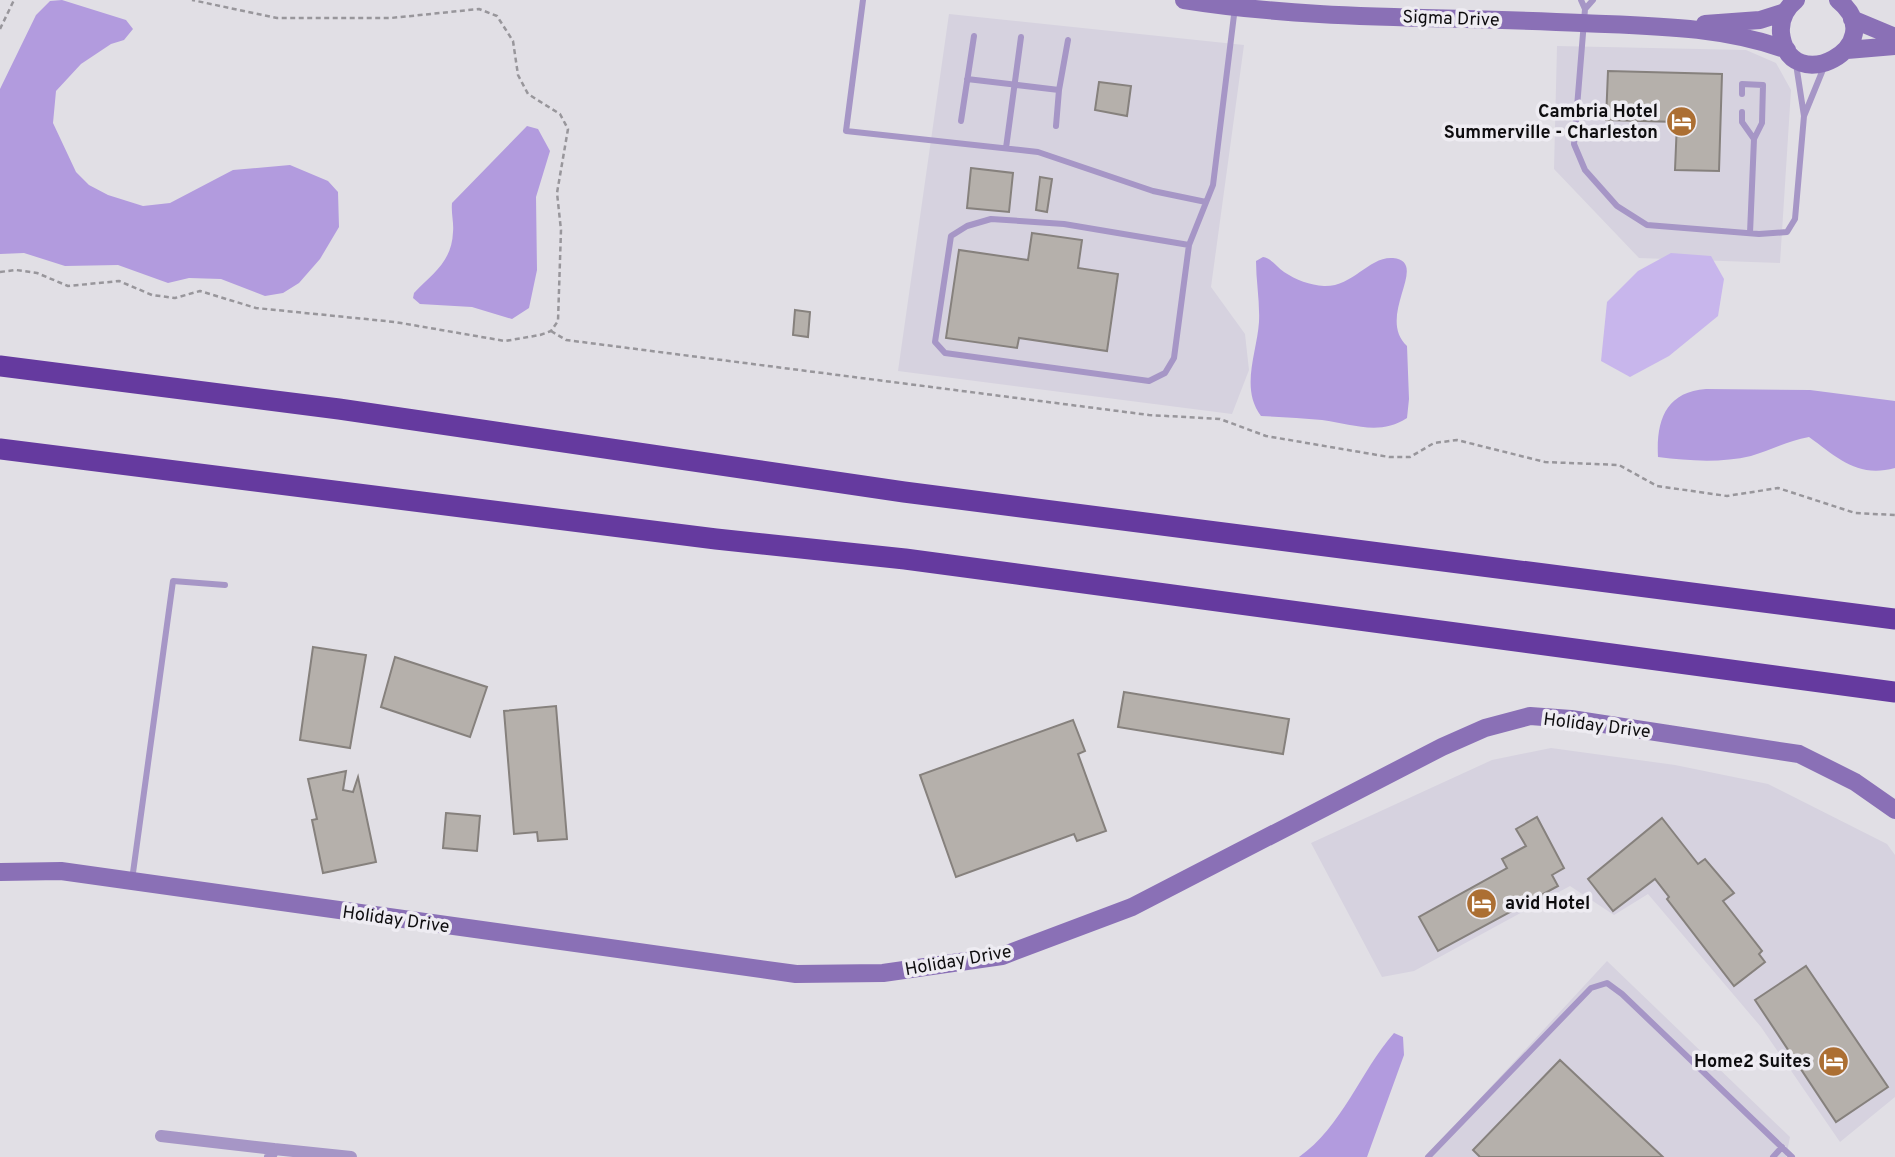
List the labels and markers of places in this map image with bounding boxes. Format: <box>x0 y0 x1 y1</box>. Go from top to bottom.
place label: Cambria Hotel Summerville - Charleston <box>1444 101 1658 145</box>
hotel icon: Cambria Hotel Summerville - Charleston <box>1664 104 1698 138</box>
hotel icon: avid Hotel <box>1465 886 1499 920</box>
place label: avid Hotel <box>1505 893 1590 916</box>
hotel icon: Home2 Suites <box>1817 1044 1851 1078</box>
place label: Home2 Suites <box>1694 1051 1811 1074</box>

